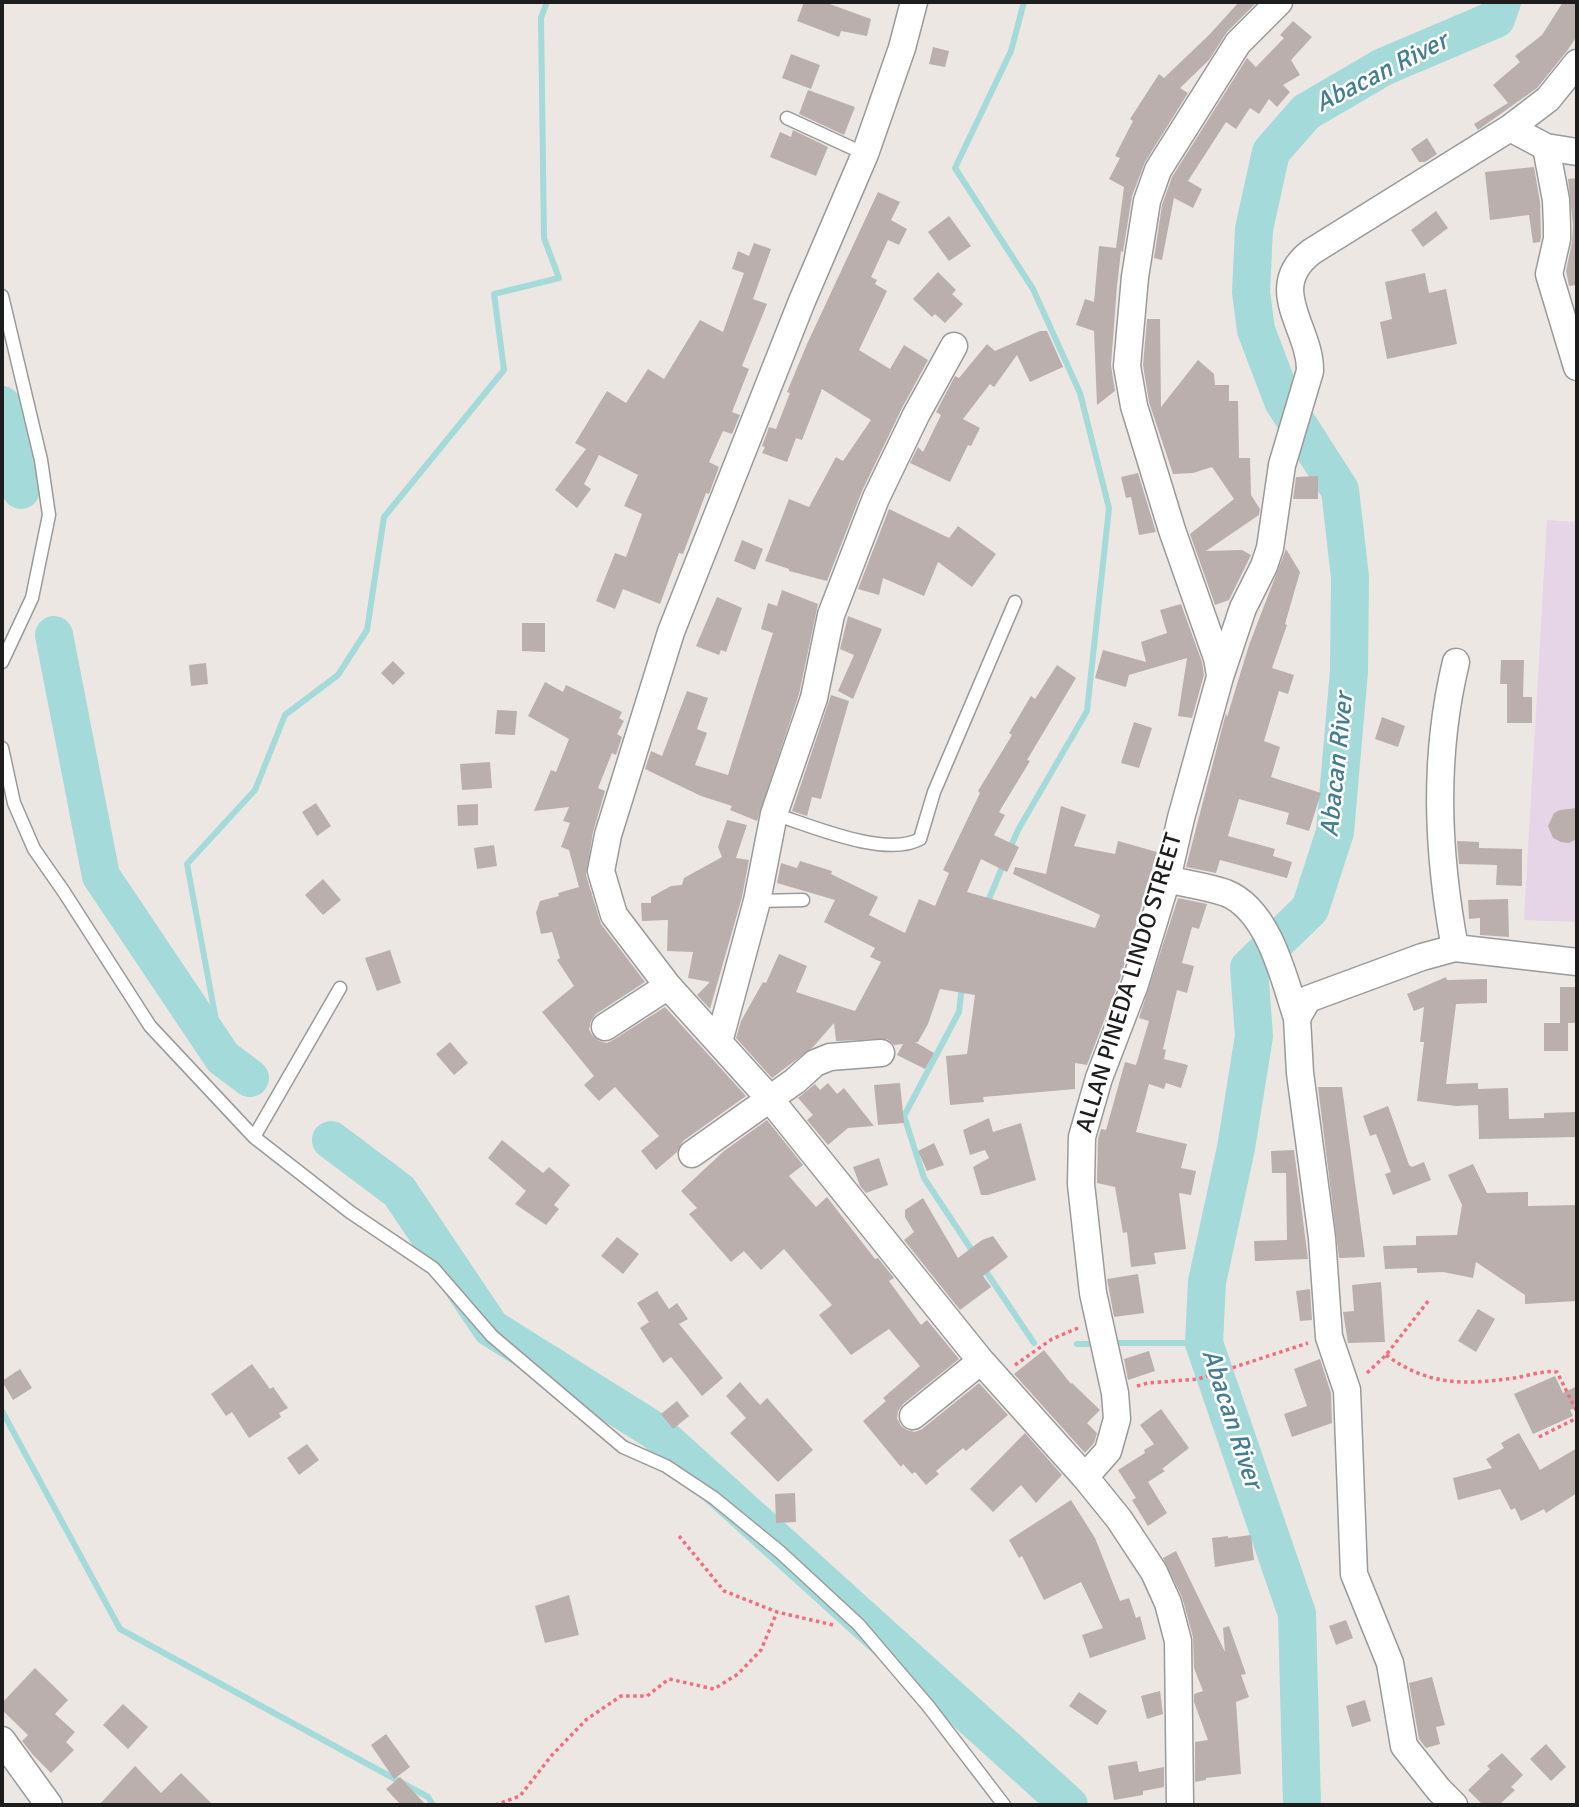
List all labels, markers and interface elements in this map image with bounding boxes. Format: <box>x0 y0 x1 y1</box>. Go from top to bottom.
water label: Abacan River <box>1311 26 1453 120</box>
water label: Abacan River <box>1315 692 1361 838</box>
street label: ALLAN PINEDA LINDO STREET <box>1071 830 1189 1136</box>
water label: Abacan River <box>1194 1345 1268 1493</box>

